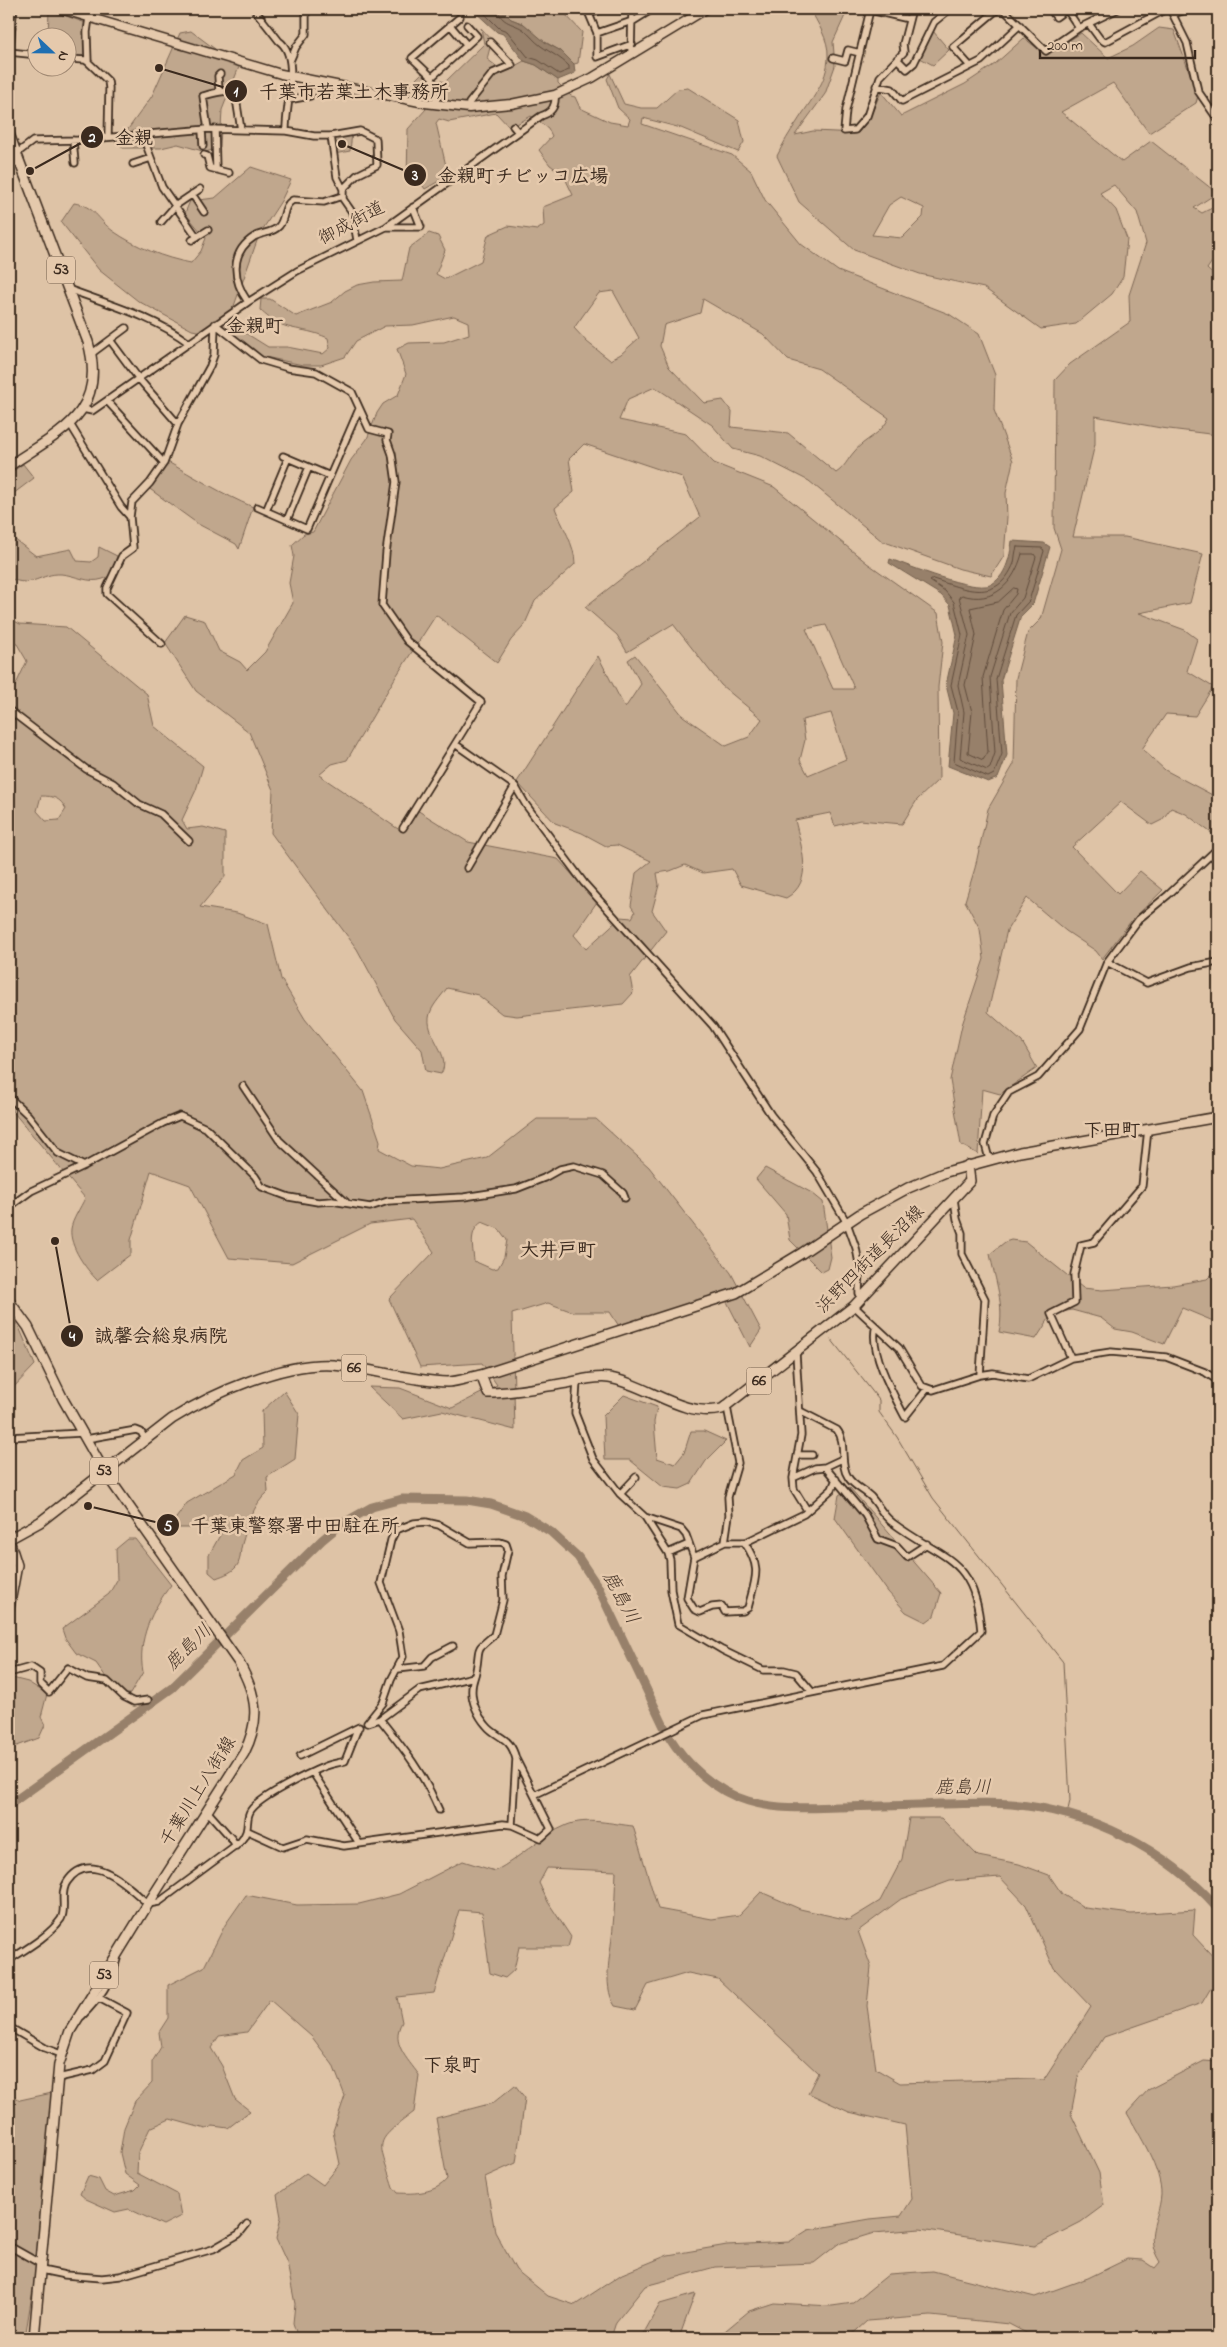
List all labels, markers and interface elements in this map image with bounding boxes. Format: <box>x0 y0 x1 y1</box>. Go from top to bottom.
north arrow <box>28 28 78 78</box>
scale bar <box>1040 28 1194 60</box>
text: 200 m <box>1047 35 1083 57</box>
text: N <box>51 48 74 65</box>
callout: 千葉市若葉土木事務所 <box>224 74 459 108</box>
text: 千葉市若葉土木事務所 <box>259 80 449 107</box>
text: 1 <box>234 81 239 103</box>
callout: 金親 <box>80 120 163 154</box>
text: 金親 <box>115 126 153 153</box>
text: 2 <box>87 127 96 149</box>
callout: 金親町チビッコ広場 <box>403 158 619 192</box>
text: 金親町チビッコ広場 <box>437 164 609 191</box>
text: 3 <box>411 165 418 187</box>
street label: 御成街道 <box>314 196 390 252</box>
road number: 53 <box>47 256 75 284</box>
district label: 金親町 <box>226 314 284 341</box>
district label: 下田町 <box>1083 1118 1141 1145</box>
street label: 浜野四街道長沼線 <box>811 1200 931 1320</box>
district label: 大井戸町 <box>520 1238 596 1265</box>
callout: 誠馨会総泉病院 <box>60 1319 238 1353</box>
text: 誠馨会総泉病院 <box>94 1324 228 1351</box>
text: 4 <box>68 1326 76 1348</box>
road number: 66 <box>342 1355 366 1382</box>
road number: 66 <box>746 1368 772 1394</box>
road number: 53 <box>90 1458 118 1484</box>
callout: 千葉東警察署中田駐在所 <box>156 1508 410 1542</box>
text: 千葉東警察署中田駐在所 <box>190 1514 400 1541</box>
text: 5 <box>164 1516 173 1538</box>
water label: 鹿島川 <box>595 1566 645 1630</box>
water label: 鹿島川 <box>159 1618 219 1678</box>
street label: 千葉川上八街線 <box>155 1732 243 1852</box>
water label: 鹿島川 <box>934 1775 992 1802</box>
road number: 53 <box>90 1962 118 1988</box>
district label: 下泉町 <box>423 2053 481 2080</box>

